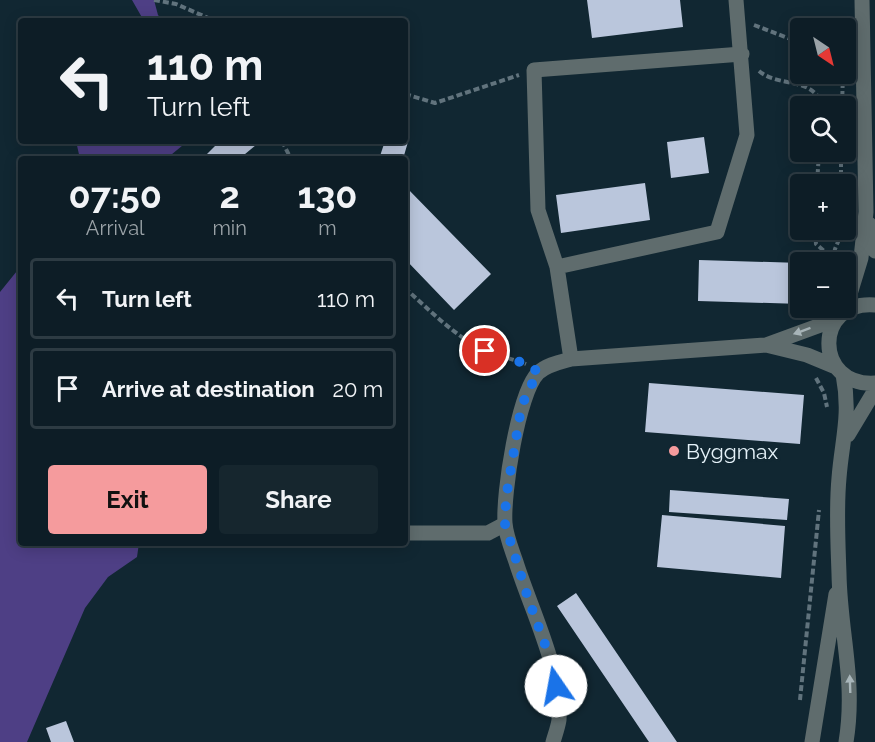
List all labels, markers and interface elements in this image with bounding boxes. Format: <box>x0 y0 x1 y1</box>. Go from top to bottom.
north arrow <box>790 18 856 84</box>
map controls <box>790 18 856 318</box>
text: 110 m <box>147 41 263 90</box>
icon: left <box>48 42 126 120</box>
text: Turn left <box>147 91 250 122</box>
button: search <box>790 96 856 162</box>
text: 07:50 <box>69 174 162 216</box>
text: 2 <box>219 174 240 216</box>
text: 130 <box>297 174 357 216</box>
button: + <box>790 174 856 240</box>
text: Arrival <box>86 216 145 240</box>
text: min <box>212 216 247 240</box>
text: m <box>318 216 337 240</box>
button: − <box>790 252 856 318</box>
icon: left <box>51 282 84 315</box>
text: Turn left <box>102 286 192 312</box>
text: 110 m <box>317 286 375 312</box>
pin <box>459 325 510 376</box>
one-way arrow <box>792 326 810 336</box>
icon: arrive <box>468 334 501 367</box>
icon: arrive <box>51 372 84 405</box>
text: Arrive at destination <box>102 376 315 402</box>
text: 20 m <box>333 376 383 402</box>
place label: Byggmax <box>686 439 779 464</box>
marker: Byggmax <box>667 444 681 458</box>
button: Exit <box>48 465 207 534</box>
button: Share <box>219 465 378 534</box>
position arrow <box>524 654 588 718</box>
one-way arrow <box>845 674 854 693</box>

